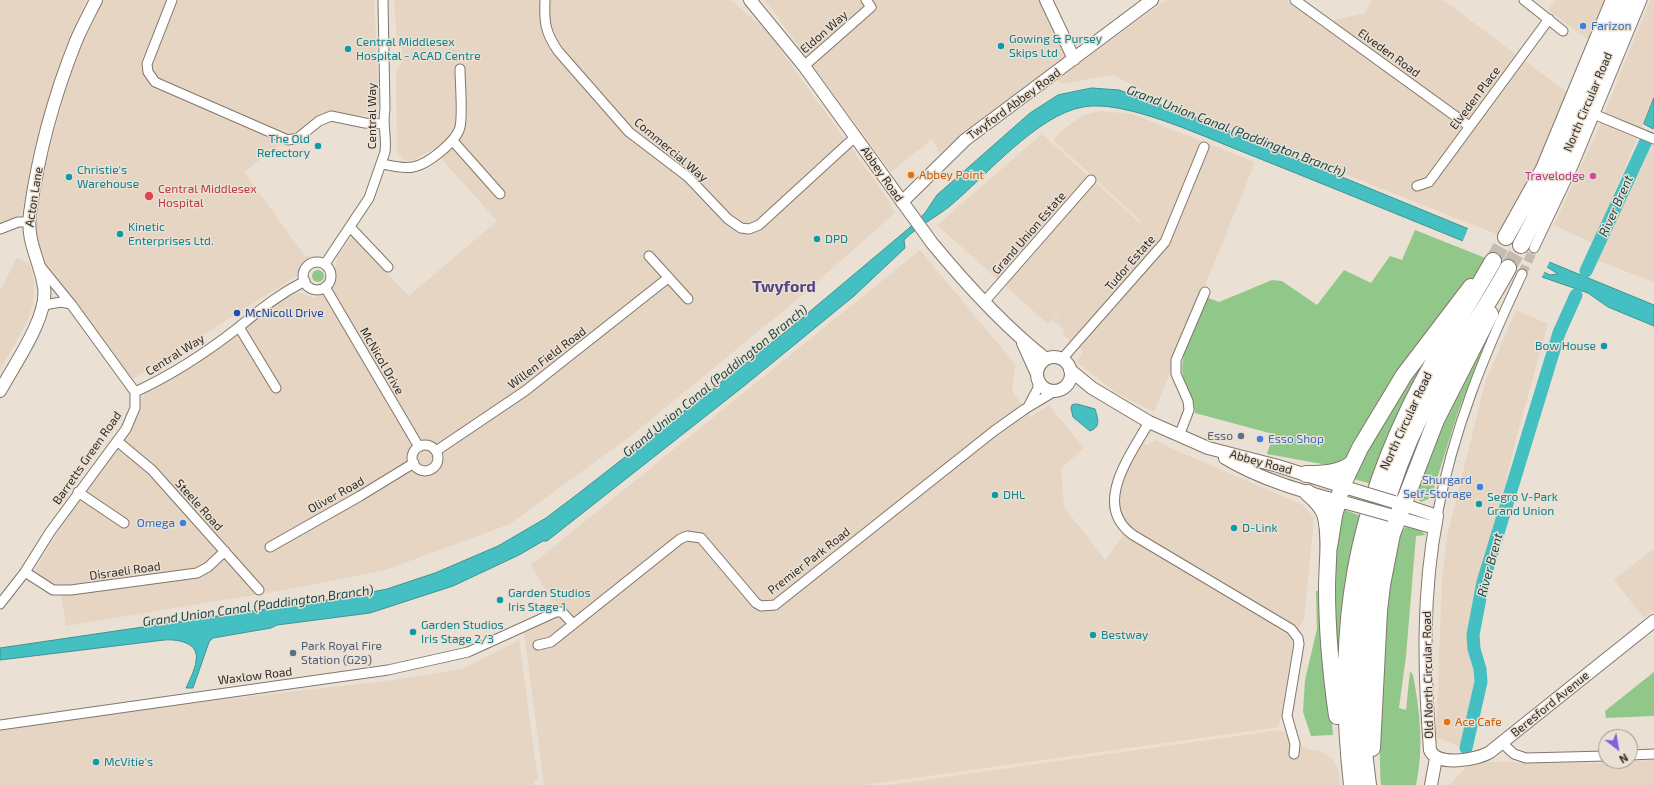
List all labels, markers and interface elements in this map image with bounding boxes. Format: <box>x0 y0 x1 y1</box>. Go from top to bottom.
street label: Eldon Way <box>797 8 851 56</box>
place label: Farizon <box>1591 19 1631 33</box>
marker: Farizon <box>1578 21 1588 31</box>
street label: Elveden Road <box>1355 26 1423 80</box>
place label: Gowing & Pursey Skips Ltd <box>1009 32 1102 60</box>
place label: Central Middlesex Hospital - ACAD Centre <box>356 35 481 63</box>
marker: Gowing & Pursey Skips Ltd <box>996 41 1006 51</box>
marker: Central Middlesex Hospital - ACAD Centre <box>343 44 353 54</box>
street label: North Circular Road <box>1561 50 1615 154</box>
street label: Elveden Place <box>1447 64 1503 132</box>
street label: Twyford Abbey Road <box>964 65 1064 143</box>
water label: Grand Union Canal (Paddington Branch) <box>1124 82 1348 180</box>
street label: Central Way <box>365 83 379 149</box>
street label: Commercial Way <box>631 115 711 185</box>
place label: The Old Refectory <box>257 132 310 160</box>
marker: The Old Refectory <box>313 141 323 151</box>
street label: Abbey Road <box>858 144 906 204</box>
place label: Christie's Warehouse <box>77 163 139 191</box>
street label: Acton Lane <box>22 166 46 228</box>
place label: Abbey Point <box>919 168 984 182</box>
place label: Travelodge <box>1525 169 1585 183</box>
marker: Abbey Point <box>906 170 916 180</box>
marker: Travelodge <box>1588 171 1598 181</box>
marker: Christie's Warehouse <box>64 172 74 182</box>
water label: River Brent <box>1596 173 1636 239</box>
place label: Central Middlesex Hospital <box>158 182 257 210</box>
street label: Grand Union Estate <box>989 189 1069 277</box>
marker: Central Middlesex Hospital <box>143 190 155 202</box>
place label: Kinetic Enterprises Ltd. <box>128 220 214 248</box>
marker: Kinetic Enterprises Ltd. <box>115 229 125 239</box>
place label: DPD <box>825 232 848 246</box>
street label: Tudor Estate <box>1102 232 1158 294</box>
marker: DPD <box>812 234 822 244</box>
district label: Twyford <box>752 277 816 297</box>
water label: Grand Union Canal (Paddington Branch) <box>620 302 810 460</box>
place label: McNicoll Drive <box>245 306 324 320</box>
marker: McNicoll Drive <box>232 308 242 318</box>
street label: Willen Field Road <box>505 324 589 392</box>
street label: McNicol Drive <box>357 325 407 397</box>
street label: Central Way <box>143 331 207 379</box>
place label: Bow House <box>1535 339 1596 353</box>
marker: Bow House <box>1599 341 1609 351</box>
street label: North Circular Road <box>1377 370 1435 472</box>
street label: Barretts Green Road <box>49 409 125 507</box>
place label: Esso <box>1207 429 1233 443</box>
marker: Esso <box>1236 431 1246 441</box>
place label: Esso Shop <box>1268 432 1324 446</box>
marker: Esso Shop <box>1255 434 1265 444</box>
street label: Abbey Road <box>1228 447 1294 477</box>
place label: Shurgard Self-Storage <box>1403 473 1472 501</box>
street label: Oliver Road <box>305 474 367 516</box>
street label: Steele Road <box>172 476 226 534</box>
marker: Shurgard Self-Storage <box>1475 482 1485 492</box>
place label: DHL <box>1003 488 1025 502</box>
marker: DHL <box>990 490 1000 500</box>
place label: Segro V-Park Grand Union <box>1487 490 1558 518</box>
marker: Segro V-Park Grand Union <box>1474 499 1484 509</box>
place label: Omega <box>137 516 175 530</box>
marker: Omega <box>178 518 188 528</box>
place label: D-Link <box>1242 521 1278 535</box>
marker: D-Link <box>1229 523 1239 533</box>
street label: Premier Park Road <box>765 524 853 598</box>
water label: River Brent <box>1474 531 1506 599</box>
street label: Disraeli Road <box>88 559 162 583</box>
water label: Grand Union Canal (Paddington Branch) <box>142 582 374 630</box>
place label: Garden Studios Iris Stage 1 <box>508 586 591 614</box>
marker: Garden Studios Iris Stage 1 <box>495 595 505 605</box>
street label: Old North Circular Road <box>1420 611 1436 739</box>
place label: Garden Studios Iris Stage 2/3 <box>421 618 504 646</box>
marker: Garden Studios Iris Stage 2/3 <box>408 627 418 637</box>
place label: Bestway <box>1101 628 1148 642</box>
marker: Bestway <box>1088 630 1098 640</box>
place label: Park Royal Fire Station (G29) <box>301 639 382 667</box>
marker: Park Royal Fire Station (G29) <box>288 648 298 658</box>
street label: Waxlow Road <box>217 664 293 688</box>
street label: Beresford Avenue <box>1508 668 1592 740</box>
place label: Ace Cafe <box>1455 715 1502 729</box>
marker: Ace Cafe <box>1442 717 1452 727</box>
north arrow <box>1598 729 1638 769</box>
text: N <box>1617 751 1631 766</box>
place label: McVitie's <box>104 755 153 769</box>
marker: McVitie's <box>91 757 101 767</box>

